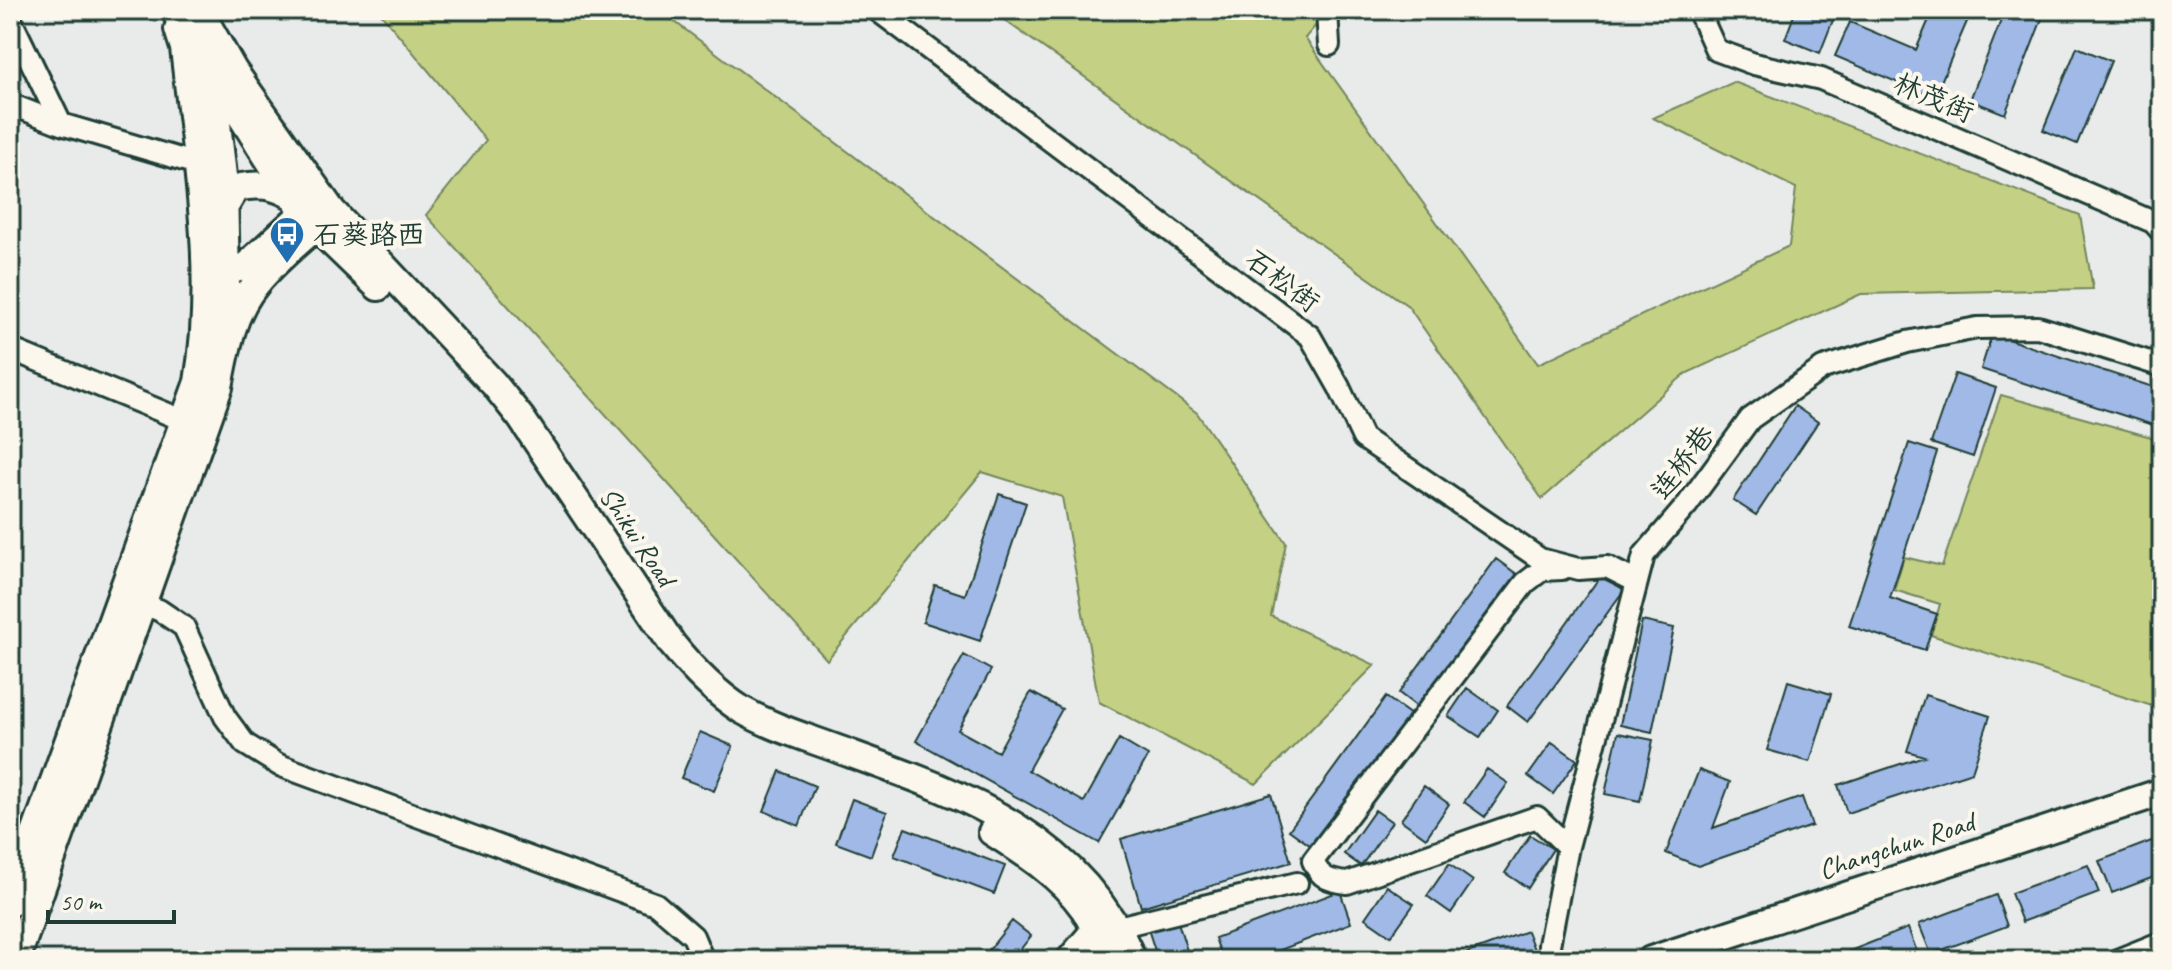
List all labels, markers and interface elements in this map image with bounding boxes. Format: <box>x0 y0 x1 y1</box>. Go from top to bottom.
street label: 林茂街 <box>1888 65 1979 130</box>
bus stop icon: 石葵路西 <box>268 215 306 265</box>
place label: 石葵路西 <box>313 217 425 252</box>
street label: 石松街 <box>1239 241 1327 320</box>
street label: 连桥巷 <box>1643 417 1722 506</box>
street label: Shikui Road <box>592 480 686 596</box>
street label: Changchun Road <box>1814 803 1982 887</box>
scale bar <box>48 874 174 924</box>
text: 50 m <box>60 887 103 917</box>

